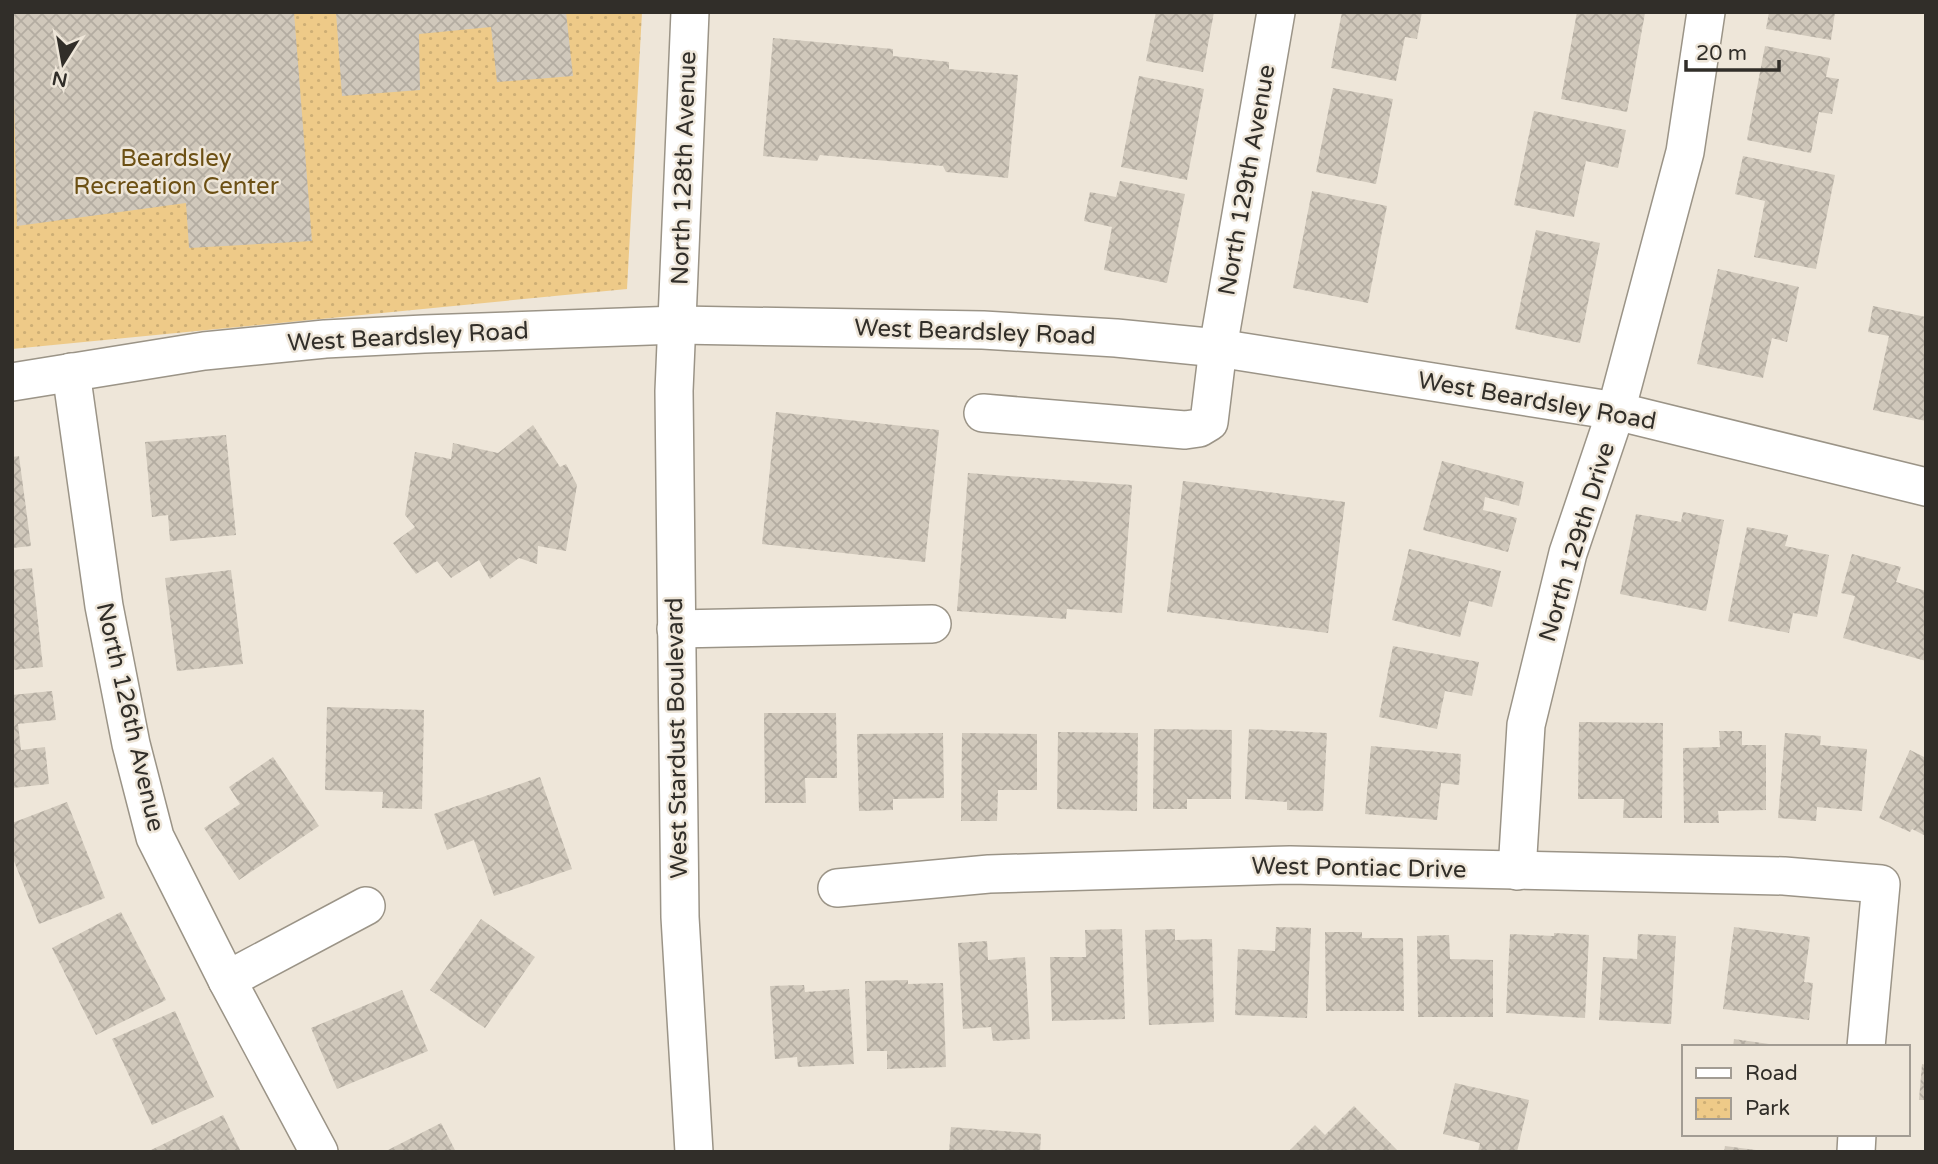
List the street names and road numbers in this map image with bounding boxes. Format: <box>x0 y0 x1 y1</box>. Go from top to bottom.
street label: North 128th Avenue <box>665 51 703 285</box>
street label: North 129th Avenue <box>1212 62 1282 298</box>
street label: West Beardsley Road <box>854 313 1096 351</box>
street label: West Beardsley Road <box>287 316 529 358</box>
street label: West Beardsley Road <box>1416 366 1658 436</box>
street label: North 129th Drive <box>1533 439 1621 645</box>
street label: West Stardust Boulevard <box>660 597 694 879</box>
street label: North 126th Avenue <box>90 600 170 834</box>
street label: West Pontiac Drive <box>1251 852 1467 884</box>

